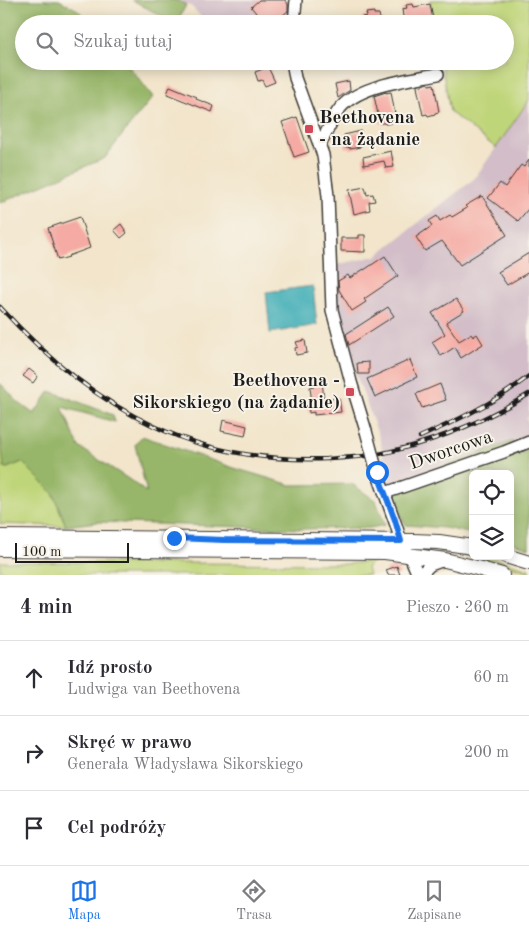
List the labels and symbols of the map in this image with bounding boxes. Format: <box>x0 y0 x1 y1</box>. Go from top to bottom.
place label: Beethovena - na żądanie <box>319 109 420 150</box>
marker: Beethovena - na żądanie <box>303 123 315 135</box>
place label: Beethovena - Sikorskiego (na żądanie) <box>132 372 340 413</box>
marker: Beethovena - Sikorskiego (na żądanie) <box>344 386 356 398</box>
street label: Dworcowa <box>407 428 496 474</box>
route start <box>366 461 389 484</box>
route end <box>163 527 186 550</box>
scale bar <box>15 540 129 563</box>

